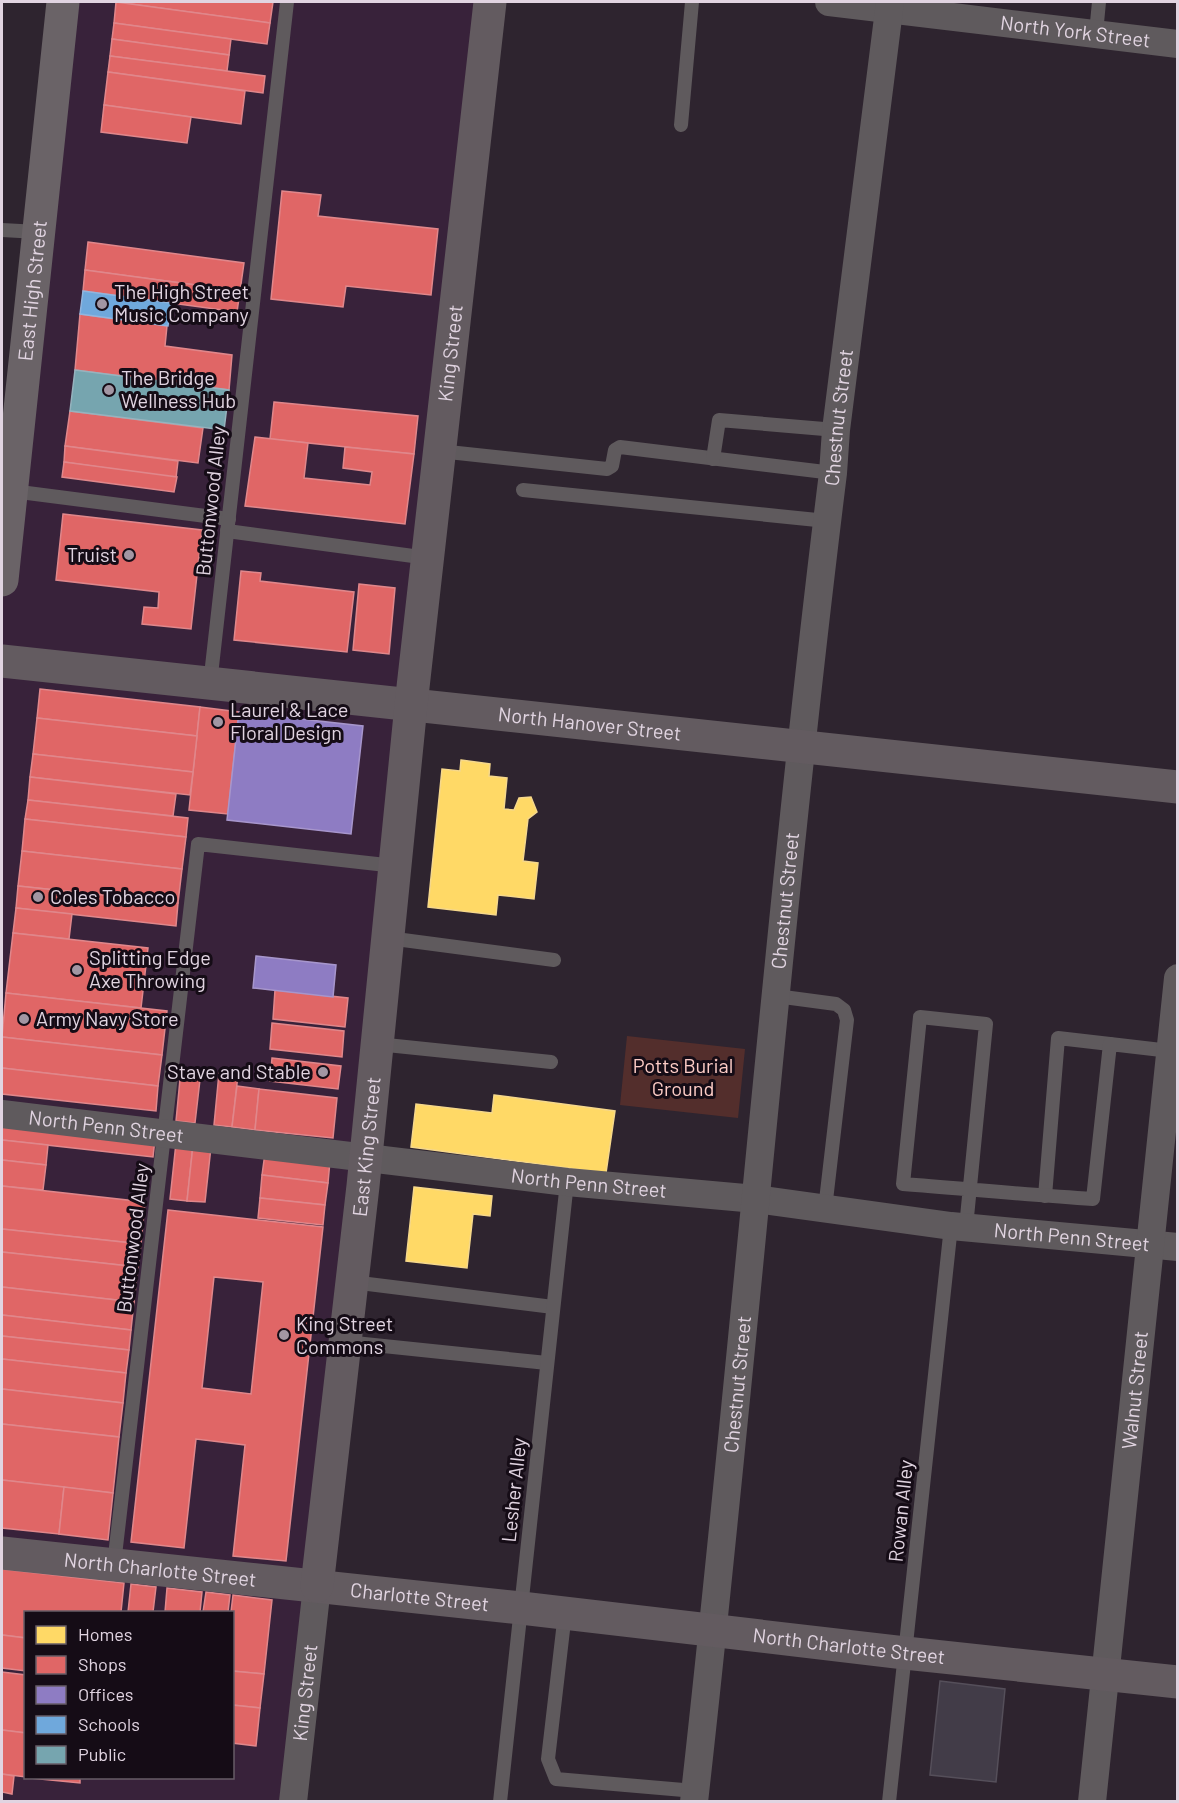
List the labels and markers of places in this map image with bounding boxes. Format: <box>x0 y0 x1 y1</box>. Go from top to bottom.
place label: The High Street Music Company <box>114 279 249 326</box>
marker: The High Street Music Company <box>95 297 109 311</box>
place label: The Bridge Wellness Hub <box>121 365 236 412</box>
marker: The Bridge Wellness Hub <box>102 383 116 397</box>
place label: Truist <box>67 542 117 566</box>
marker: Truist <box>122 548 136 562</box>
place label: Laurel & Lace Floral Design <box>230 697 348 744</box>
marker: Laurel & Lace Floral Design <box>211 715 225 729</box>
place label: Coles Tobacco <box>50 884 175 908</box>
marker: Coles Tobacco <box>31 890 45 904</box>
place label: Splitting Edge Axe Throwing <box>89 945 211 992</box>
marker: Splitting Edge Axe Throwing <box>70 963 84 977</box>
place label: Army Navy Store <box>36 1006 179 1030</box>
marker: Army Navy Store <box>17 1012 31 1026</box>
place label: Stave and Stable <box>167 1059 311 1083</box>
marker: Stave and Stable <box>316 1065 330 1079</box>
place label: King Street Commons <box>296 1311 393 1358</box>
marker: King Street Commons <box>277 1328 291 1342</box>

